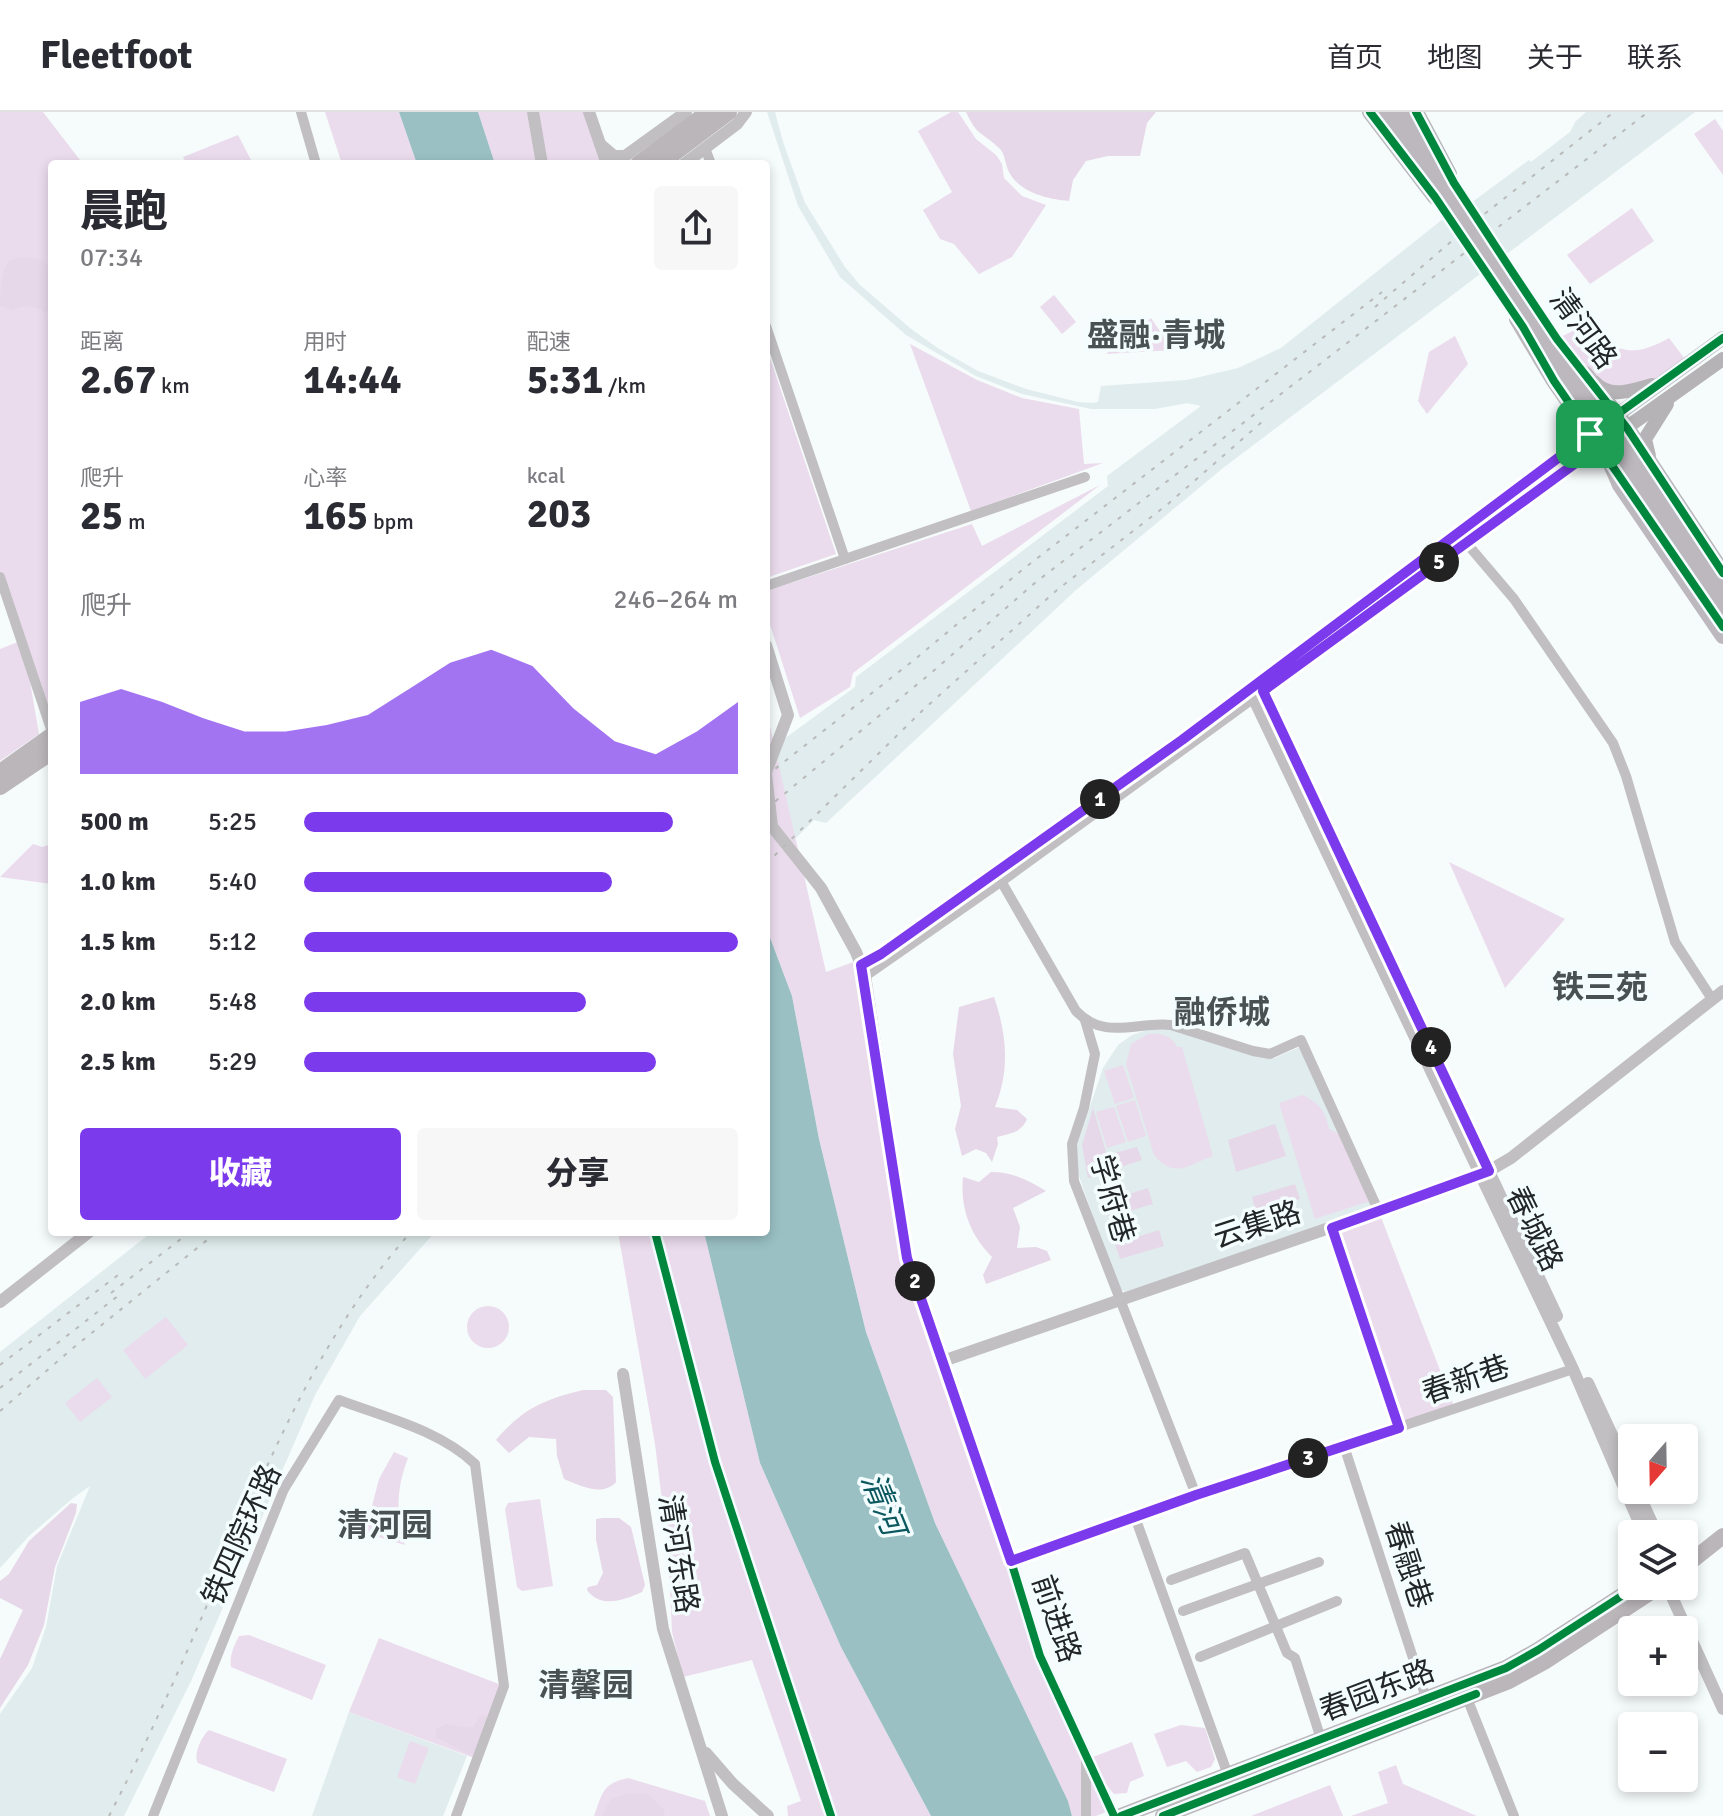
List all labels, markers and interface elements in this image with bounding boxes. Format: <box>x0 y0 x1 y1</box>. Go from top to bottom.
text: Fleetfoot <box>40 32 192 79</box>
text: 首页 <box>1327 41 1383 75</box>
text: 地图 <box>1427 41 1483 75</box>
text: 关于 <box>1527 41 1583 75</box>
text: 联系 <box>1627 41 1683 75</box>
text: 晨跑 <box>80 185 168 239</box>
button: share <box>654 186 738 270</box>
text: 07:34 <box>80 242 143 274</box>
street label: 清河路 <box>1542 282 1624 376</box>
district label: 盛融·青城 <box>1087 316 1225 355</box>
text: 距离 <box>80 328 124 355</box>
text: 用时 <box>303 328 347 355</box>
text: 配速 <box>527 328 571 355</box>
text: 2.67 <box>80 355 156 405</box>
text: 14:44 <box>303 355 402 405</box>
text: 5:31 <box>527 355 603 405</box>
text: km <box>156 372 190 399</box>
text: /km <box>603 372 646 399</box>
pin <box>1556 400 1624 468</box>
icon: arrive <box>1568 412 1612 456</box>
text: kcal <box>527 462 565 489</box>
text: 爬升 <box>80 464 124 491</box>
text: 心率 <box>303 464 347 491</box>
text: 203 <box>527 489 591 539</box>
text: 25 <box>80 491 123 541</box>
text: 165 <box>303 491 368 541</box>
text: m <box>123 508 146 535</box>
text: bpm <box>368 508 414 535</box>
pin: 5 <box>1419 542 1459 582</box>
text: 5 <box>1433 548 1445 575</box>
text: 246–264 m <box>614 584 738 616</box>
text: 爬升 <box>80 590 132 622</box>
pin: 1 <box>1080 779 1120 819</box>
text: 1 <box>1094 785 1106 812</box>
text: 500 m <box>80 806 149 838</box>
text: 5:25 <box>208 806 257 838</box>
text: 1.0 km <box>80 866 156 898</box>
text: 5:40 <box>208 866 257 898</box>
text: 1.5 km <box>80 926 156 958</box>
text: 5:12 <box>208 926 257 958</box>
district label: 铁三苑 <box>1552 968 1648 1007</box>
text: 2.0 km <box>80 986 156 1018</box>
text: 5:48 <box>208 986 257 1018</box>
district label: 融侨城 <box>1174 993 1270 1032</box>
pin: 4 <box>1411 1027 1451 1067</box>
text: 4 <box>1425 1033 1437 1060</box>
text: 2.5 km <box>80 1046 156 1078</box>
text: 5:29 <box>208 1046 257 1078</box>
button: 收藏 <box>80 1128 401 1220</box>
button: 分享 <box>417 1128 738 1220</box>
street label: 学府巷 <box>1082 1151 1142 1247</box>
street label: 春城路 <box>1498 1180 1570 1278</box>
street label: 云集路 <box>1208 1193 1306 1257</box>
pin: 2 <box>895 1261 935 1301</box>
text: 2 <box>909 1267 921 1294</box>
street label: 春新巷 <box>1417 1348 1515 1412</box>
north arrow <box>1618 1424 1698 1504</box>
map controls <box>1618 1424 1698 1792</box>
pin: 3 <box>1288 1438 1328 1478</box>
text: 3 <box>1302 1444 1314 1471</box>
street label: 铁四院环路 <box>195 1459 289 1611</box>
water label: 清河 <box>853 1467 915 1547</box>
street label: 清河东路 <box>650 1492 706 1616</box>
district label: 清河园 <box>337 1506 433 1545</box>
street label: 春融巷 <box>1376 1516 1440 1614</box>
button: layers <box>1618 1520 1698 1600</box>
street label: 前进路 <box>1024 1570 1088 1668</box>
button: + <box>1618 1616 1698 1696</box>
street label: 春园东路 <box>1314 1652 1440 1730</box>
district label: 清馨园 <box>538 1666 634 1705</box>
button: − <box>1618 1712 1698 1792</box>

